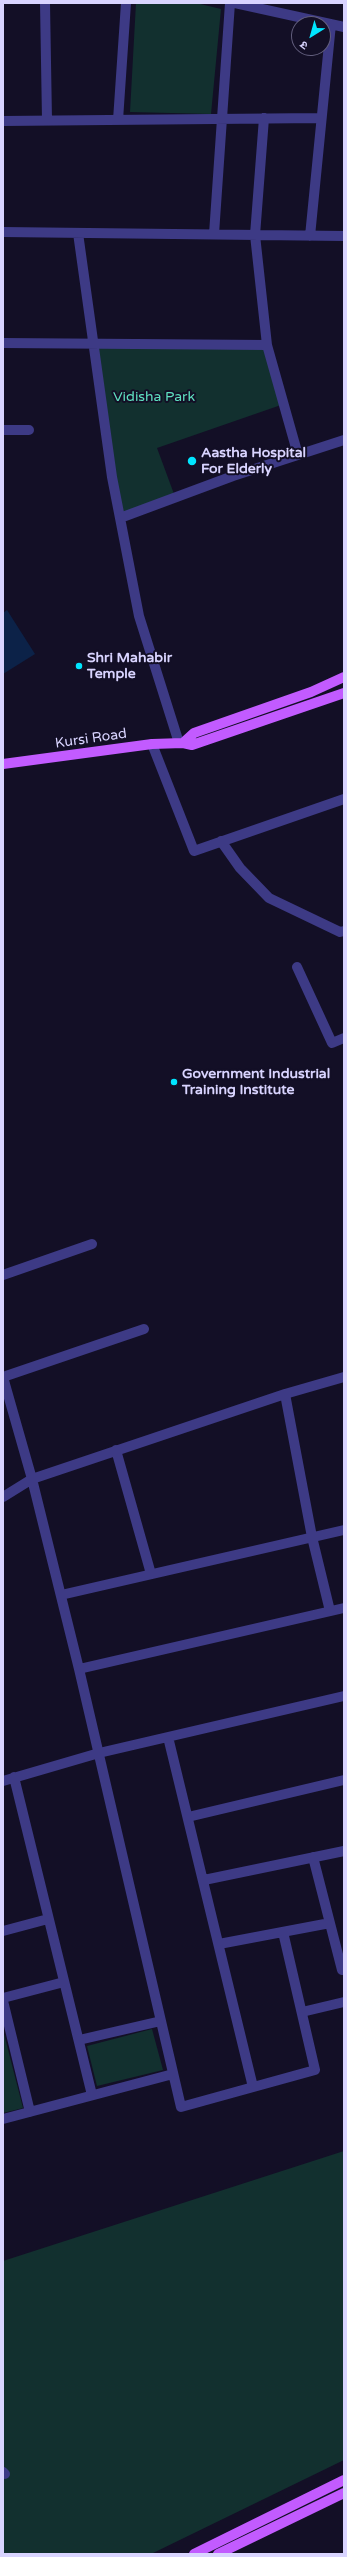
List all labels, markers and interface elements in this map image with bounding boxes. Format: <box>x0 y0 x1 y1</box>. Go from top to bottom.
north arrow <box>291 16 331 56</box>
text: उ <box>298 38 311 52</box>
park label: Vidisha Park <box>113 389 195 405</box>
place label: Aastha Hospital For Elderly <box>201 445 306 478</box>
marker: Aastha Hospital For Elderly <box>186 455 198 467</box>
place label: Shri Mahabir Temple <box>87 650 172 682</box>
marker: Shri Mahabir Temple <box>74 661 84 671</box>
street label: Kursi Road <box>54 726 128 752</box>
place label: Government Industrial Training Institute <box>182 1066 330 1098</box>
marker: Government Industrial Training Institute <box>169 1077 179 1087</box>

